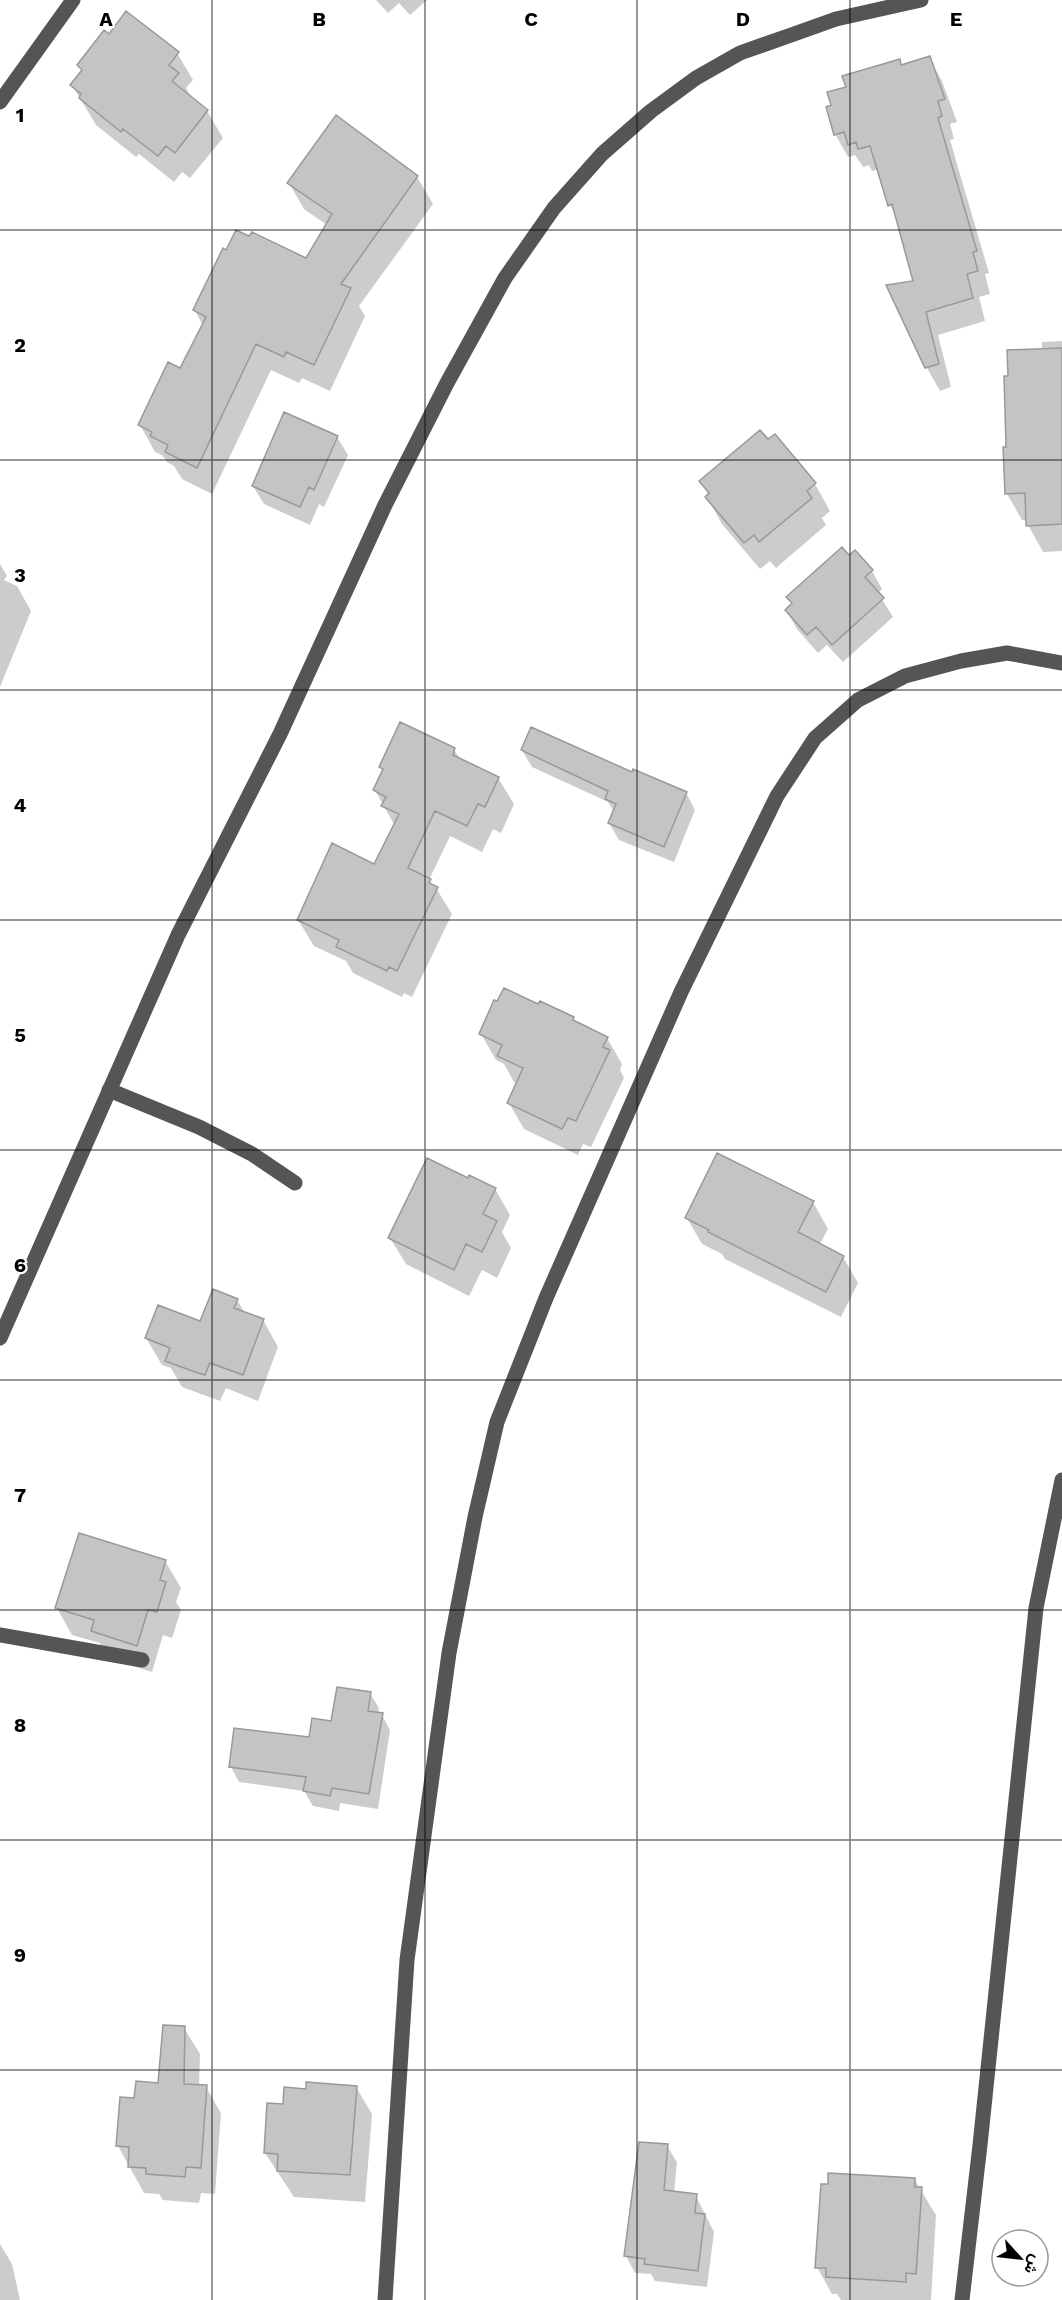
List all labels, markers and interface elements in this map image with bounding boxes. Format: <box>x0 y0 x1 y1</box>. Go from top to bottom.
text: A <box>99 7 113 31</box>
text: B <box>312 7 326 31</box>
text: C <box>524 7 538 31</box>
text: D <box>736 7 750 31</box>
text: E <box>950 7 962 31</box>
text: 1 <box>16 103 24 127</box>
text: 2 <box>14 333 26 357</box>
text: 3 <box>14 563 26 587</box>
text: 4 <box>14 793 27 817</box>
text: 5 <box>14 1023 26 1047</box>
text: 6 <box>14 1253 26 1277</box>
text: 7 <box>14 1483 26 1507</box>
text: 8 <box>14 1713 26 1737</box>
text: 9 <box>14 1943 26 1967</box>
north arrow <box>990 2228 1050 2288</box>
text: ش <box>1020 2252 1046 2277</box>

